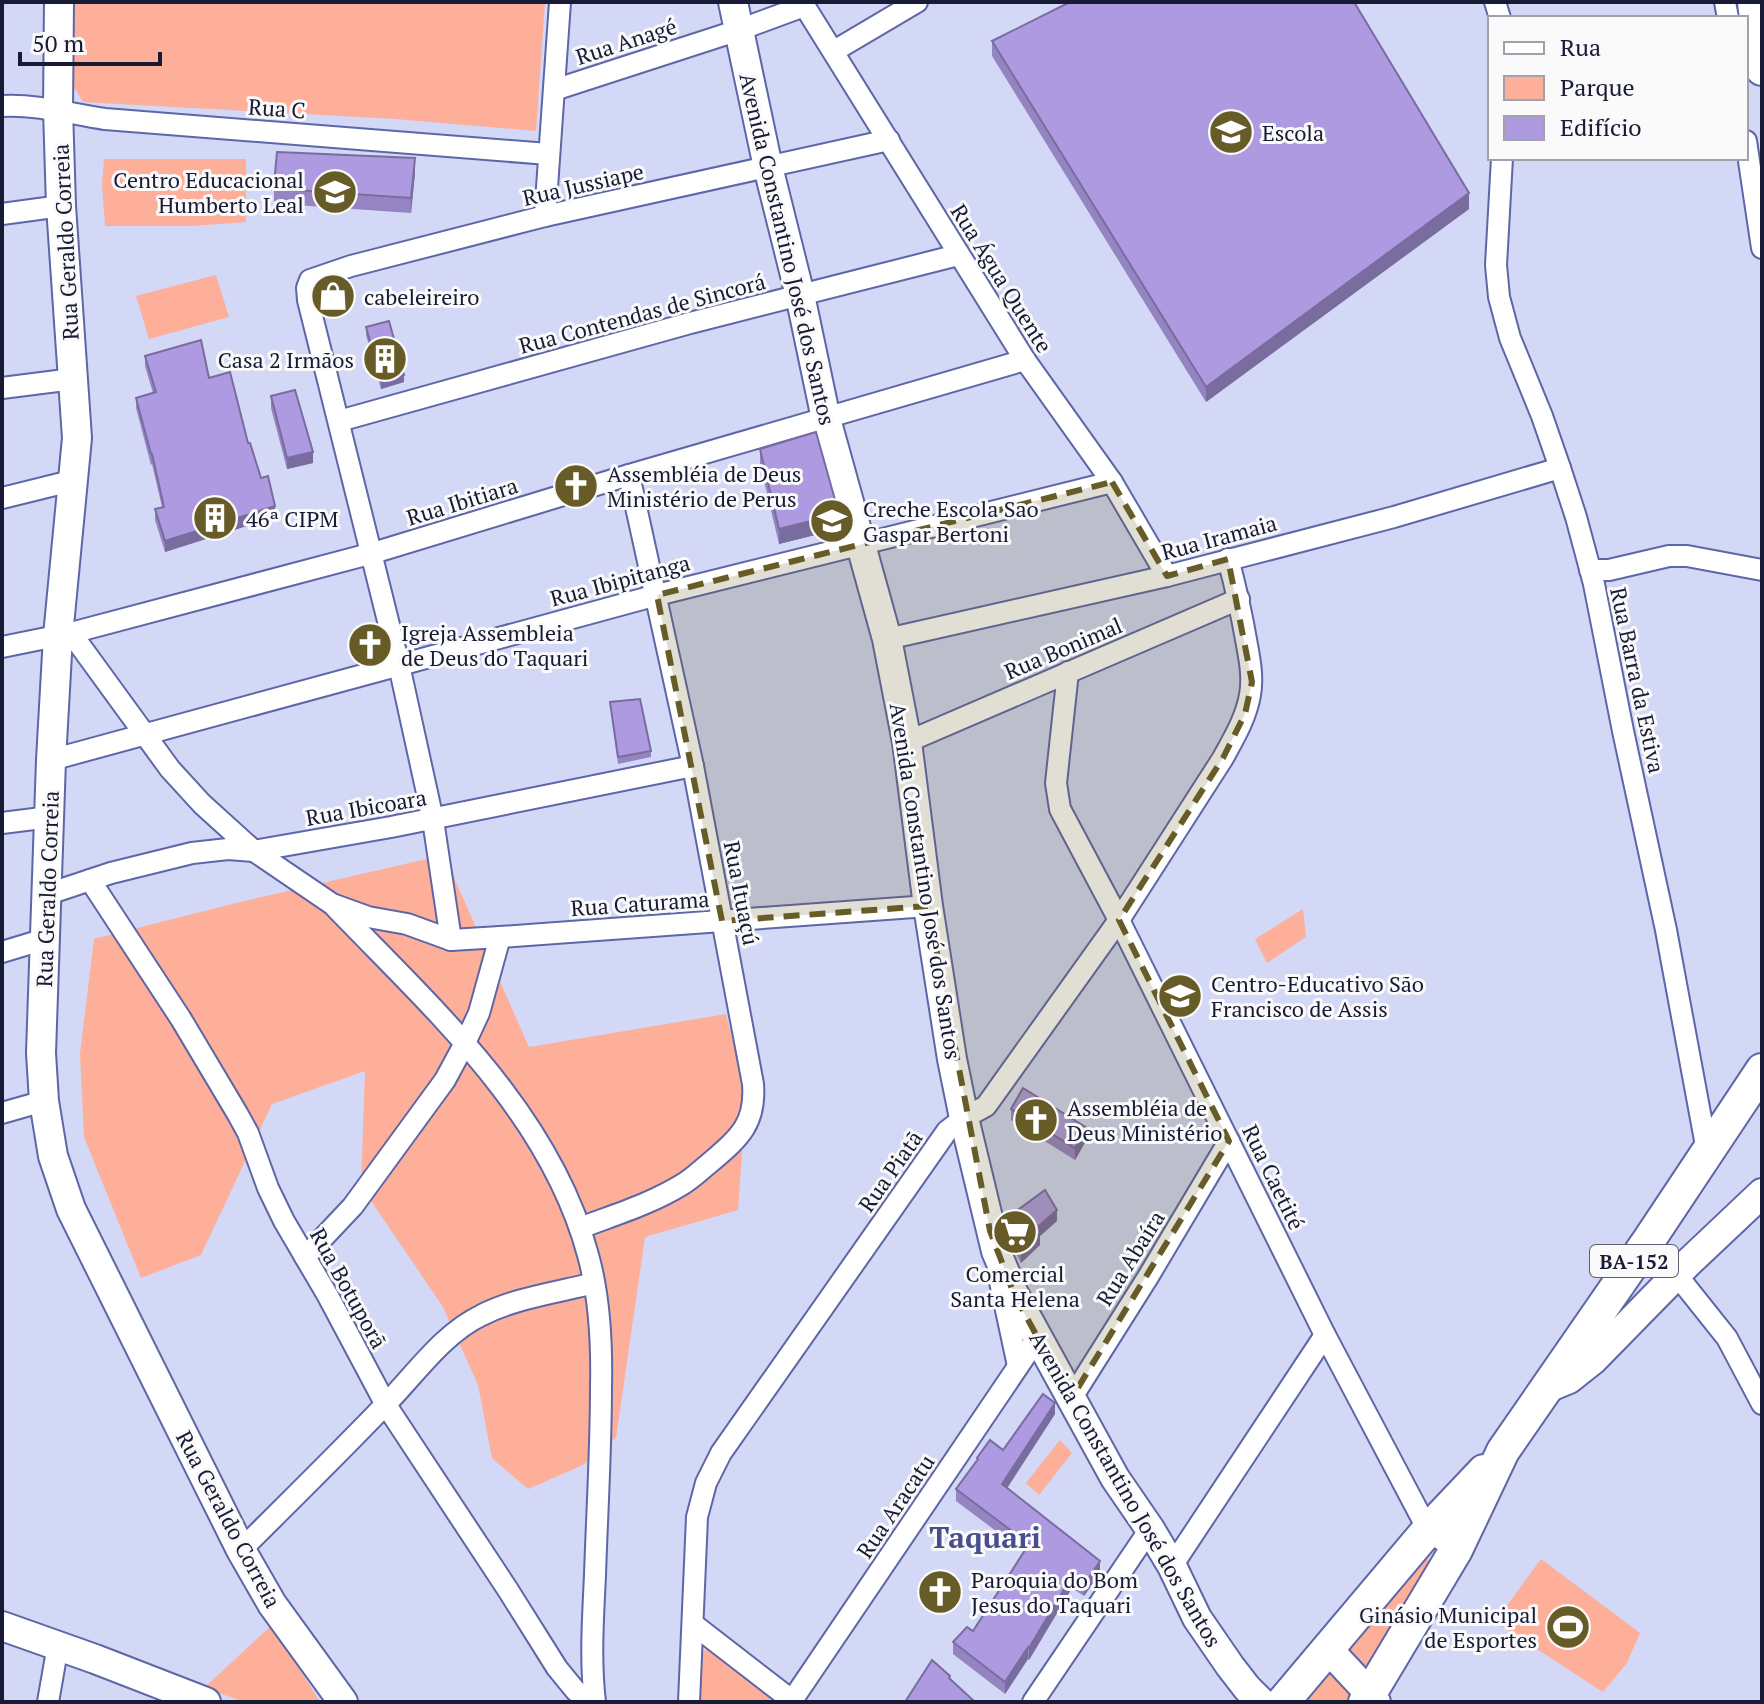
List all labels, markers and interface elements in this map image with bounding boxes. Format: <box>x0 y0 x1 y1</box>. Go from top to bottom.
street label: Rua Anagé <box>572 11 680 71</box>
scale bar <box>20 16 160 66</box>
legend <box>1488 16 1748 160</box>
text: 50 m <box>32 27 84 59</box>
text: Rua <box>1560 31 1601 63</box>
street label: Avenida Constantino José dos Santos <box>733 70 843 428</box>
text: Parque <box>1560 71 1635 103</box>
street label: Rua C <box>247 92 307 124</box>
school or university icon: Escola <box>1207 108 1255 156</box>
text: Edifício <box>1560 111 1642 143</box>
place label: Escola <box>1262 118 1324 147</box>
street label: Rua Geraldo Correia <box>45 143 85 341</box>
street label: Rua Jussiape <box>520 156 646 212</box>
place label: Centro Educacional Humberto Leal <box>113 165 304 219</box>
school or university icon: Centro Educacional Humberto Leal <box>311 168 359 216</box>
street label: Rua Água Quente <box>945 198 1059 358</box>
street label: Rua Contendas de Sincorá <box>515 266 769 360</box>
shop icon: cabeleireiro <box>309 272 357 320</box>
place label: cabeleireiro <box>364 282 479 311</box>
building icon: Casa 2 Irmãos <box>361 335 409 383</box>
place label: Casa 2 Irmãos <box>218 345 354 374</box>
place label: Assembléia de Deus Ministério de Perus <box>607 459 801 513</box>
church icon: Assembléia de Deus Ministério de Perus <box>552 462 600 510</box>
street label: Rua Ibitiara <box>403 470 521 532</box>
building icon: 46ª CIPM <box>191 494 239 542</box>
place label: Creche Escola Sao Gaspar Bertoni <box>863 494 1039 548</box>
school or university icon: Creche Escola Sao Gaspar Bertoni <box>808 497 856 545</box>
place label: 46ª CIPM <box>246 504 338 533</box>
street label: Rua Iramaia <box>1158 508 1280 566</box>
street label: Rua Ibipitanga <box>547 547 693 613</box>
street label: Rua Barra da Estiva <box>1604 584 1672 776</box>
street label: Rua Bonimal <box>1000 610 1126 686</box>
place label: Igreja Assembleia de Deus do Taquari <box>401 618 588 672</box>
church icon: Igreja Assembleia de Deus do Taquari <box>346 621 394 669</box>
street label: Avenida Constantino José dos Santos <box>883 701 969 1061</box>
street label: Rua Ibicoara <box>303 782 429 832</box>
street label: Rua Geraldo Correia <box>29 790 65 988</box>
street label: Rua Ituaçú <box>718 838 766 948</box>
street label: Rua Caturama <box>570 884 710 922</box>
place label: Centro-Educativo São Francisco de Assis <box>1211 969 1424 1023</box>
school or university icon: Centro-Educativo São Francisco de Assis <box>1156 972 1204 1020</box>
place label: Assembléia de Deus Ministério <box>1067 1093 1223 1147</box>
church icon: Assembléia de Deus Ministério <box>1012 1096 1060 1144</box>
street label: Rua Caetité <box>1236 1120 1312 1234</box>
street label: Rua Piatã <box>851 1125 929 1217</box>
street label: Rua Abaíra <box>1089 1205 1171 1311</box>
supermarket icon: Comercial Santa Helena <box>991 1208 1039 1256</box>
street label: Rua Botuporã <box>304 1223 394 1353</box>
road number: BA-152 <box>1590 1245 1678 1277</box>
place label: Comercial Santa Helena <box>950 1259 1080 1313</box>
street label: Avenida Constantino José dos Santos <box>1023 1326 1229 1652</box>
street label: Rua Geraldo Correia <box>170 1425 288 1613</box>
street label: Rua Aracatu <box>850 1448 941 1564</box>
district label: Taquari <box>929 1517 1041 1557</box>
place label: Paroquia do Bom Jesus do Taquari <box>971 1565 1138 1619</box>
church icon: Paroquia do Bom Jesus do Taquari <box>916 1568 964 1616</box>
place label: Ginásio Municipal de Esportes <box>1359 1600 1537 1654</box>
sports icon: Ginásio Municipal de Esportes <box>1544 1603 1592 1651</box>

